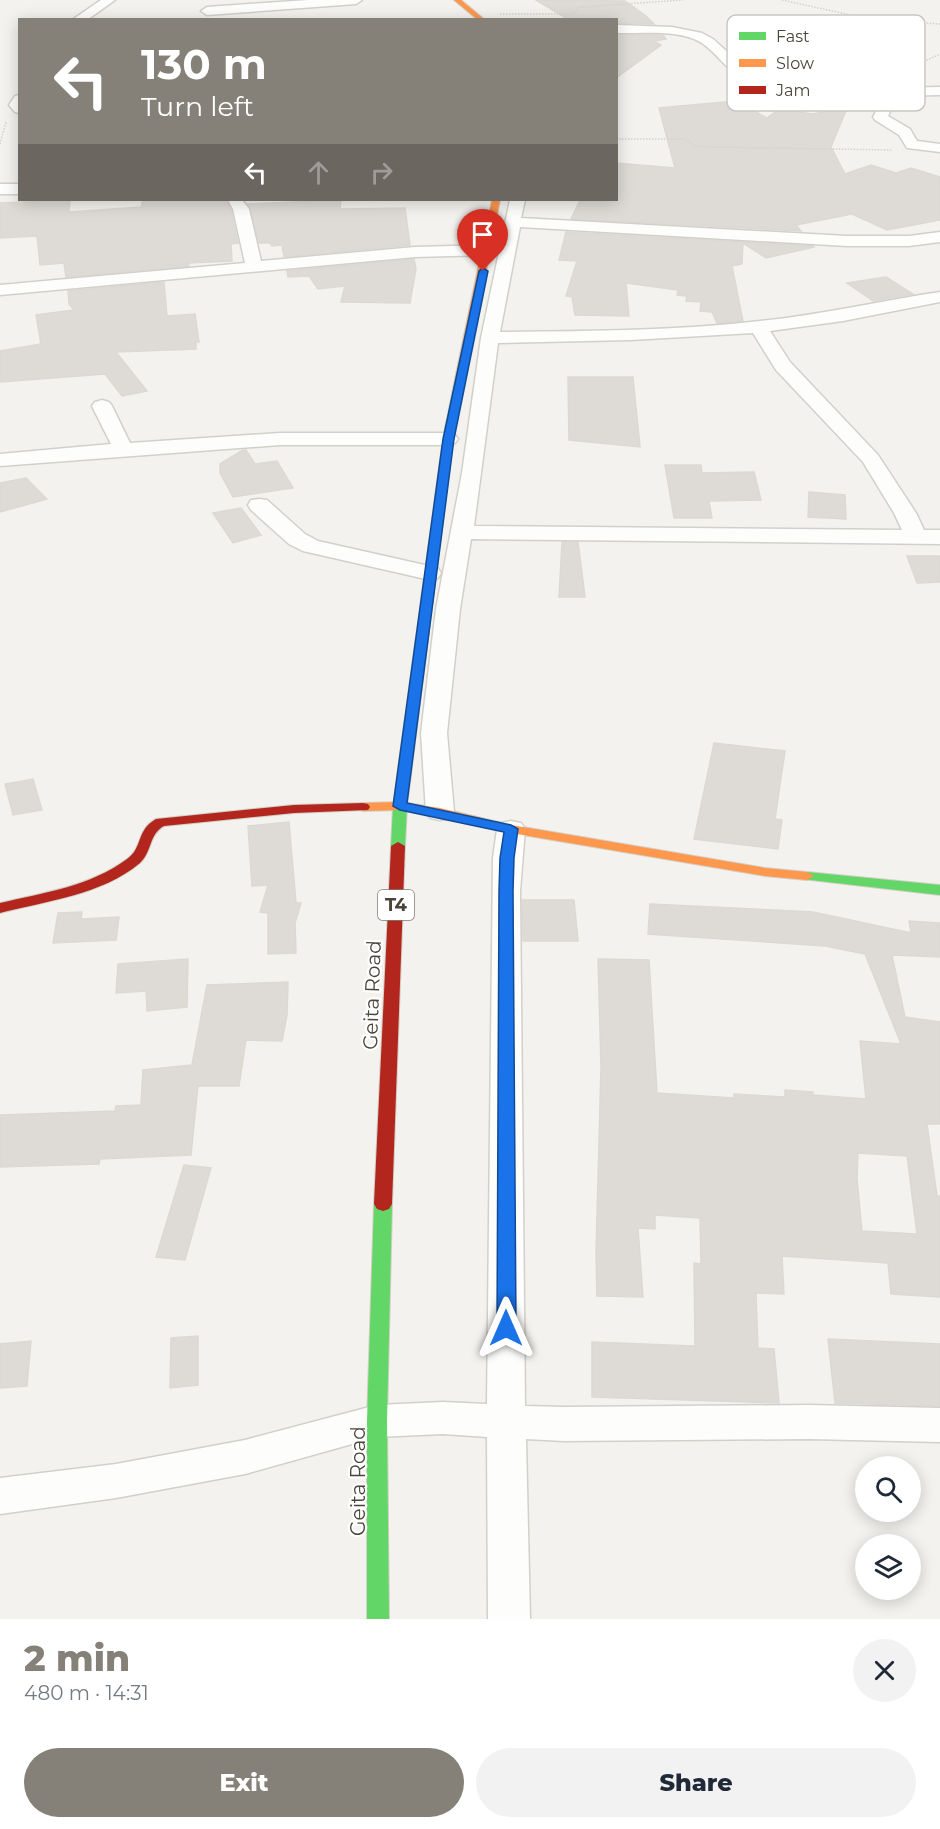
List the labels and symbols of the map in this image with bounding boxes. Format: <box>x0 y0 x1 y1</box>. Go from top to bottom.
legend <box>727 15 925 111</box>
text: Fast <box>776 27 810 46</box>
text: Slow <box>776 54 814 73</box>
text: Jam <box>775 81 810 100</box>
pin <box>457 209 508 271</box>
road number: T4 <box>378 890 414 920</box>
street label: Geita Road <box>358 940 386 1050</box>
position arrow <box>474 1296 538 1360</box>
street label: Geita Road <box>346 1426 370 1536</box>

